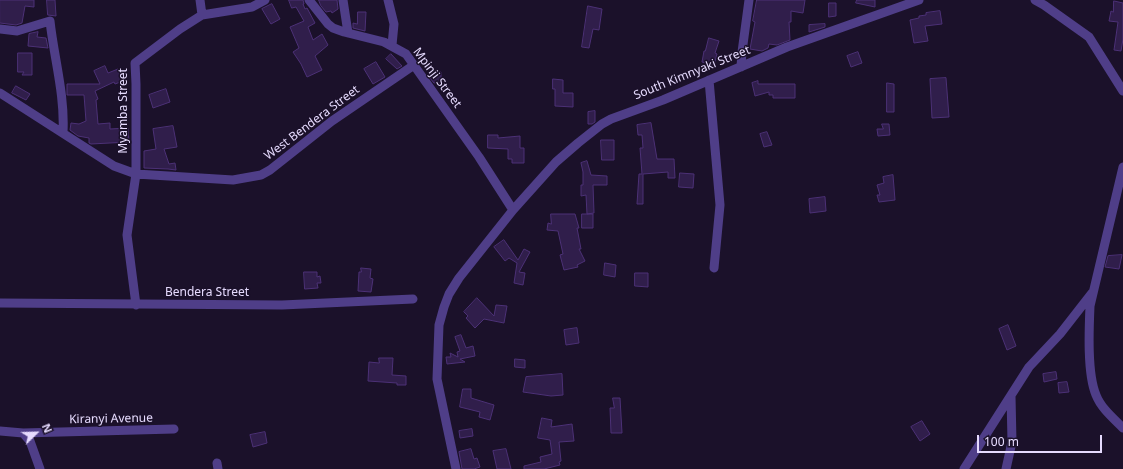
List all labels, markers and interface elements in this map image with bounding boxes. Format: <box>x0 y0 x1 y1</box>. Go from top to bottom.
street label: South Kimnyaki Street <box>632 43 752 103</box>
street label: Mpinji Street <box>410 45 464 111</box>
street label: Myamba Street <box>117 68 131 154</box>
street label: West Bendera Street <box>262 83 362 163</box>
street label: Bendera Street <box>165 286 249 300</box>
street label: Kiranyi Avenue <box>69 411 153 427</box>
north arrow <box>16 413 56 453</box>
text: N <box>39 421 56 435</box>
scale bar <box>979 427 1104 453</box>
text: 100 m <box>984 433 1019 450</box>

